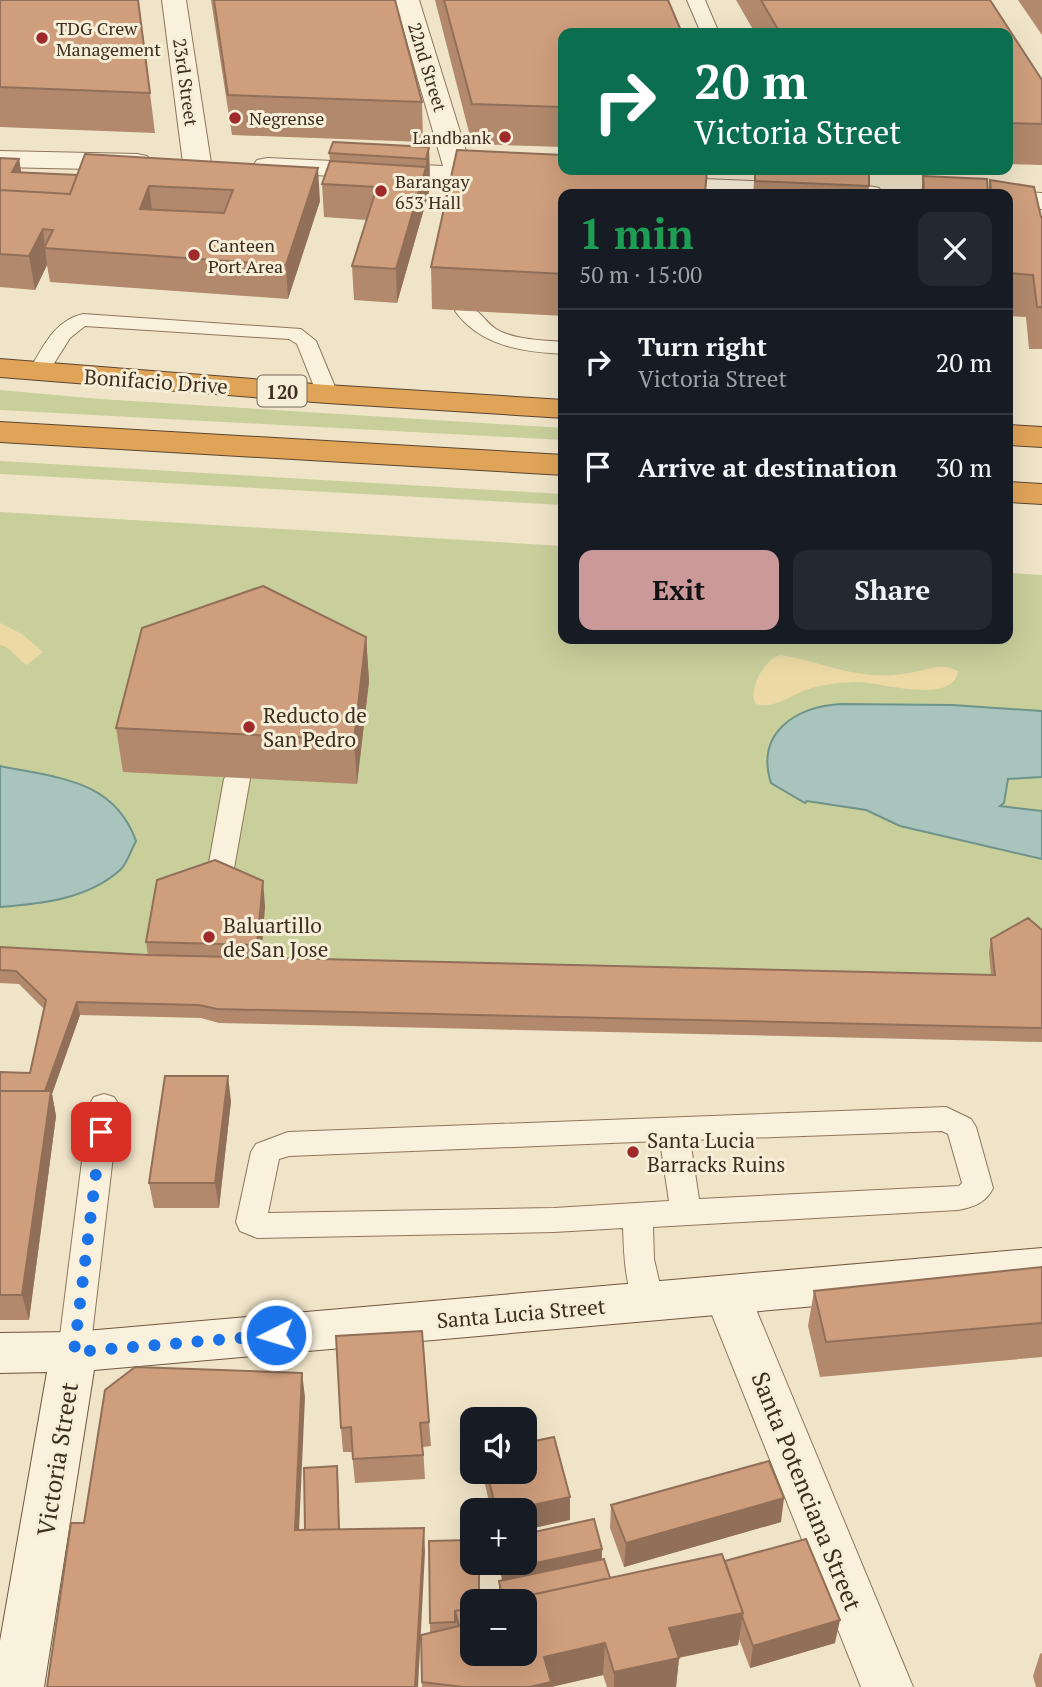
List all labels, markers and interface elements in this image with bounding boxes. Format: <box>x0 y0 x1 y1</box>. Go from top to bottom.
place label: TDG Crew Management <box>56 16 161 61</box>
street label: 22nd Street <box>403 19 453 115</box>
marker: TDG Crew Management <box>34 30 50 46</box>
street label: 23rd Street <box>168 37 204 128</box>
text: 20 m <box>694 48 808 113</box>
icon: right <box>579 56 670 147</box>
place label: Negrense <box>249 106 324 130</box>
marker: Negrense <box>227 110 243 126</box>
text: Victoria Street <box>694 111 901 153</box>
place label: Landbank <box>412 125 492 149</box>
marker: Landbank <box>497 129 513 145</box>
place label: Barangay 653 Hall <box>395 169 470 214</box>
marker: Barangay 653 Hall <box>373 183 389 199</box>
text: 1 min <box>579 205 694 261</box>
button: close <box>918 212 992 286</box>
place label: Canteen Port Area <box>208 233 283 278</box>
marker: Canteen Port Area <box>186 247 202 263</box>
text: 50 m · 15:00 <box>579 259 702 290</box>
text: Turn right <box>638 329 767 363</box>
icon: right <box>579 343 617 381</box>
text: 20 m <box>936 345 992 379</box>
street label: Bonifacio Drive <box>83 362 229 400</box>
text: Victoria Street <box>638 363 787 394</box>
road number: 120 <box>258 376 306 406</box>
icon: arrive <box>579 448 617 486</box>
text: Arrive at destination <box>638 450 897 484</box>
text: 30 m <box>936 450 992 484</box>
button: Exit <box>579 550 779 630</box>
button: Share <box>793 550 992 630</box>
place label: Reducto de San Pedro <box>263 701 367 753</box>
marker: Reducto de San Pedro <box>241 719 257 735</box>
place label: Baluartillo de San Jose <box>223 911 328 963</box>
marker: Baluartillo de San Jose <box>201 929 217 945</box>
pin <box>71 1102 131 1162</box>
icon: arrive <box>82 1113 120 1151</box>
place label: Santa Lucia Barracks Ruins <box>647 1126 785 1178</box>
marker: Santa Lucia Barracks Ruins <box>625 1144 641 1160</box>
street label: Santa Lucia Street <box>435 1292 607 1334</box>
position arrow <box>239 1298 313 1372</box>
street label: Santa Potenciana Street <box>744 1367 870 1615</box>
street label: Victoria Street <box>29 1380 85 1538</box>
map controls <box>460 1407 537 1666</box>
button: sound <box>460 1407 537 1484</box>
button: + <box>460 1498 537 1575</box>
button: − <box>460 1589 537 1666</box>

